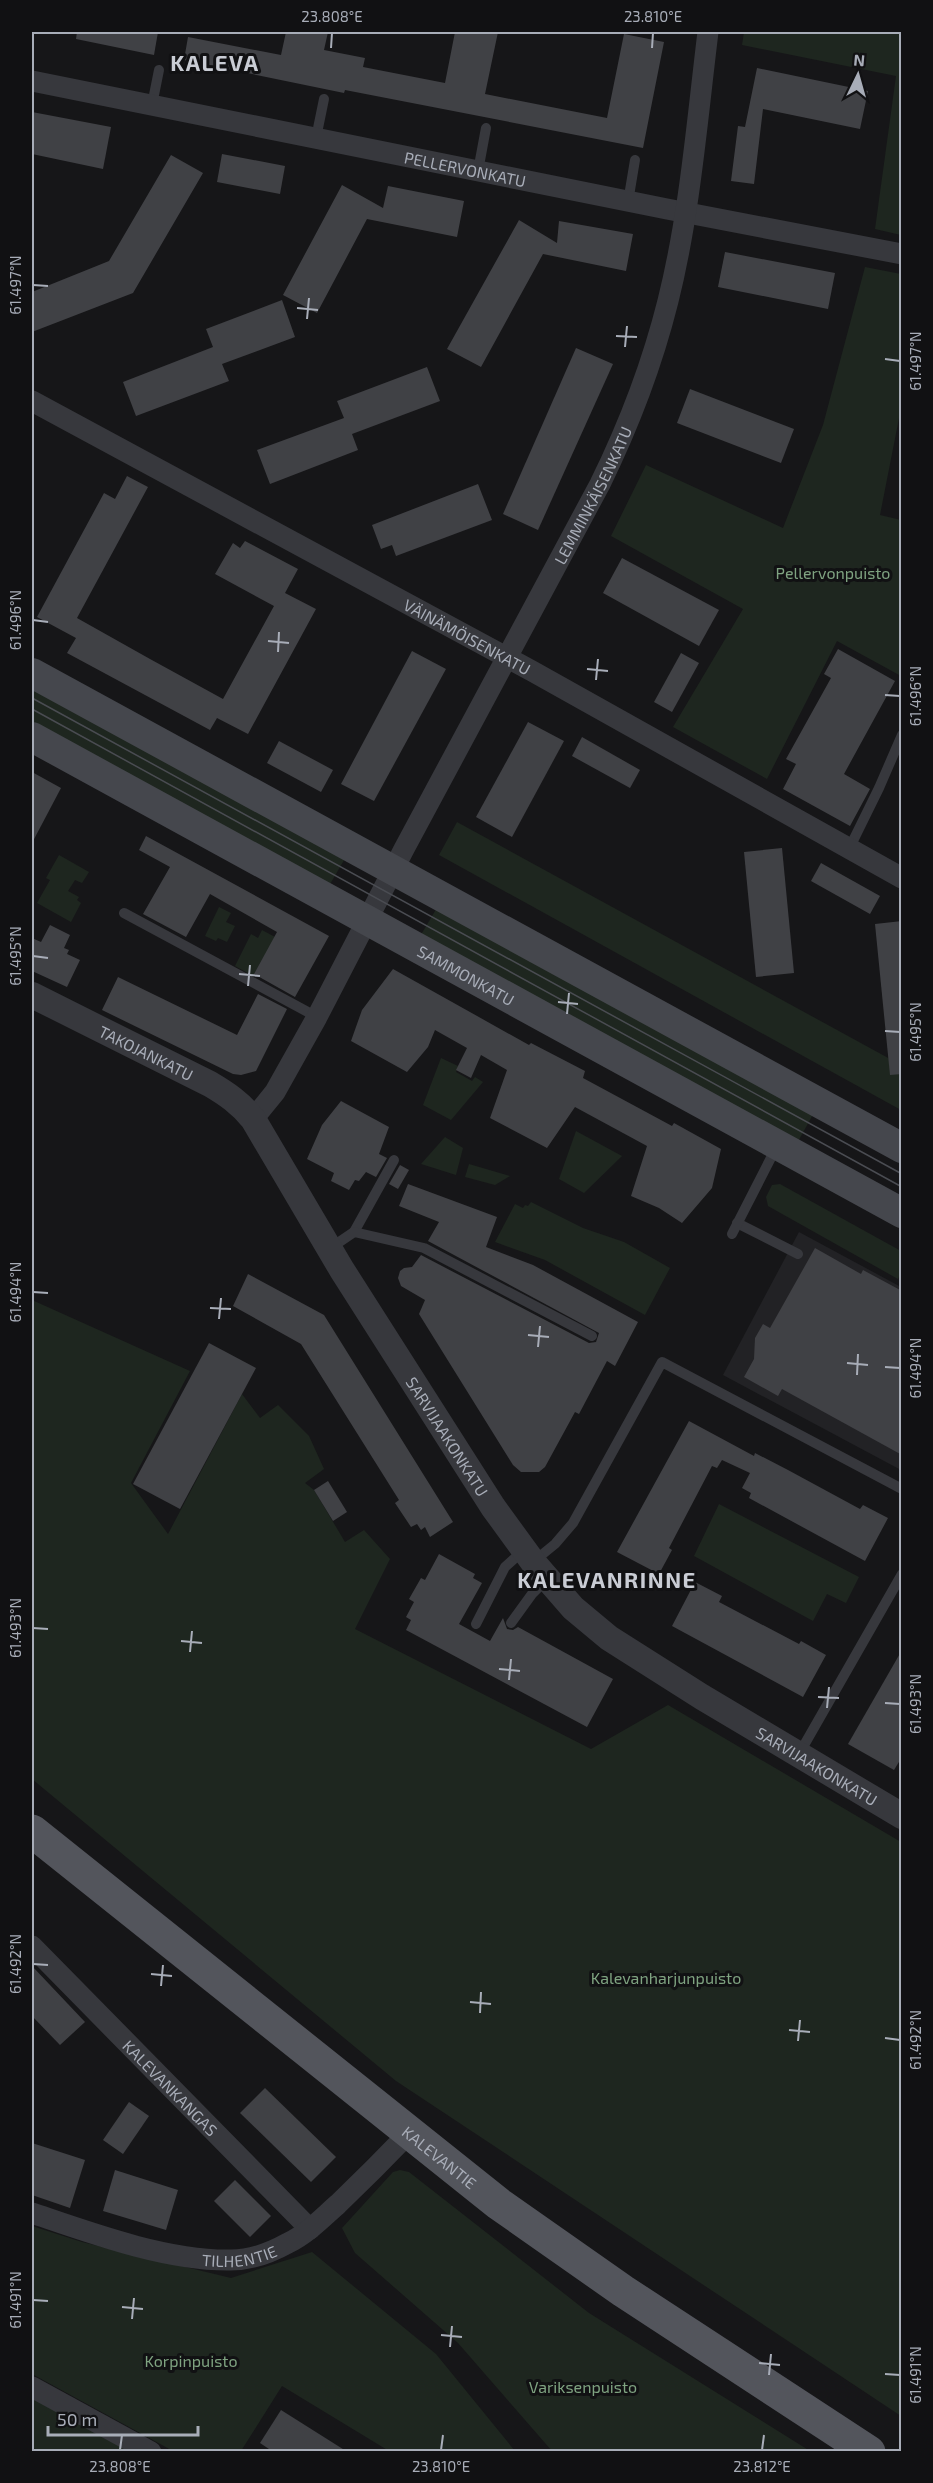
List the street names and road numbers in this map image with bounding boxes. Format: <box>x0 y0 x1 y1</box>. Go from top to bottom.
street label: PELLERVONKATU <box>403 147 528 190</box>
street label: LEMMINKÄISENKATU <box>549 423 635 567</box>
street label: VÄINÄMÖISENKATU <box>401 594 534 678</box>
street label: SAMMONKATU <box>415 940 518 1009</box>
street label: TAKOJANKATU <box>96 1021 197 1084</box>
street label: SARVIJAAKONKATU <box>403 1373 493 1499</box>
street label: SARVIJAAKONKATU <box>753 1722 881 1809</box>
street label: KALEVANKANGAS <box>120 2035 222 2139</box>
street label: KALEVANTIE <box>399 2121 481 2192</box>
street label: TILHENTIE <box>201 2240 279 2270</box>

